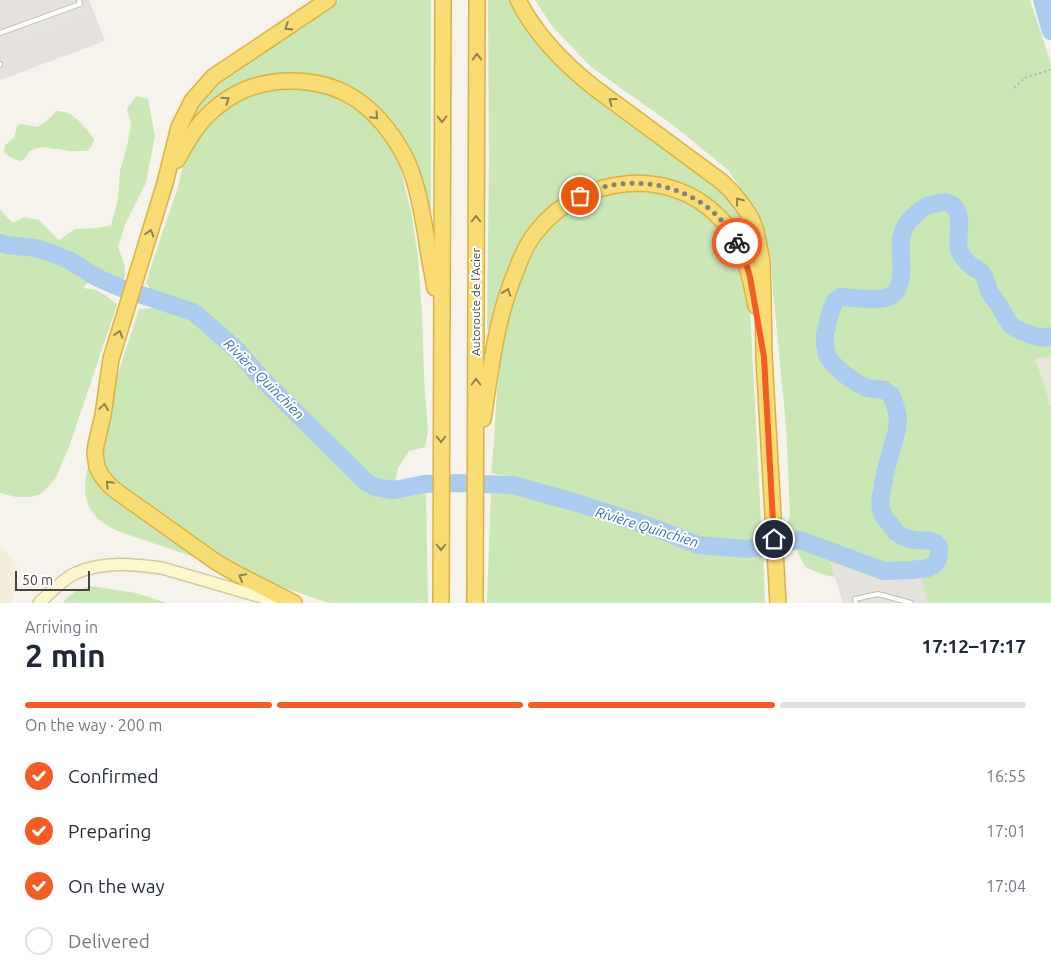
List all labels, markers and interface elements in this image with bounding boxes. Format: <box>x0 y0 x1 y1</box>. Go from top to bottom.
one-way arrow <box>284 21 293 30</box>
one-way arrow <box>472 53 482 60</box>
one-way arrow <box>220 97 230 106</box>
one-way arrow <box>608 98 618 107</box>
one-way arrow <box>369 110 378 119</box>
one-way arrow <box>437 115 447 123</box>
pin <box>559 175 601 217</box>
icon: bag <box>566 182 594 210</box>
one-way arrow <box>736 197 745 207</box>
one-way arrow <box>471 215 481 223</box>
courier <box>712 218 762 268</box>
icon: bike <box>723 229 751 257</box>
one-way arrow <box>144 230 154 238</box>
street label: Autoroute de l'Acier <box>469 248 482 356</box>
one-way arrow <box>502 288 512 297</box>
one-way arrow <box>113 330 123 339</box>
water label: Rivière Quinchien <box>220 336 307 423</box>
one-way arrow <box>470 378 481 386</box>
one-way arrow <box>98 402 109 410</box>
one-way arrow <box>436 435 446 443</box>
one-way arrow <box>106 481 115 490</box>
water label: Rivière Quinchien <box>593 504 701 551</box>
pin <box>753 518 795 560</box>
icon: home <box>760 525 788 553</box>
one-way arrow <box>436 543 446 551</box>
scale bar <box>15 568 90 591</box>
text: 50 m <box>22 572 53 588</box>
one-way arrow <box>238 573 247 583</box>
text: Arriving in <box>25 618 98 636</box>
text: 17:12–17:17 <box>921 635 1026 657</box>
text: 2 min <box>25 637 106 673</box>
text: On the way · 200 m <box>25 716 162 734</box>
icon: check <box>25 762 53 790</box>
text: Confirmed <box>68 765 159 787</box>
text: 16:55 <box>986 767 1026 785</box>
icon: check <box>25 817 53 845</box>
text: Preparing <box>68 820 152 842</box>
text: 17:01 <box>986 822 1026 840</box>
icon: check <box>25 872 53 900</box>
text: On the way <box>68 875 165 897</box>
text: 17:04 <box>986 877 1026 895</box>
text: Delivered <box>68 930 150 952</box>

